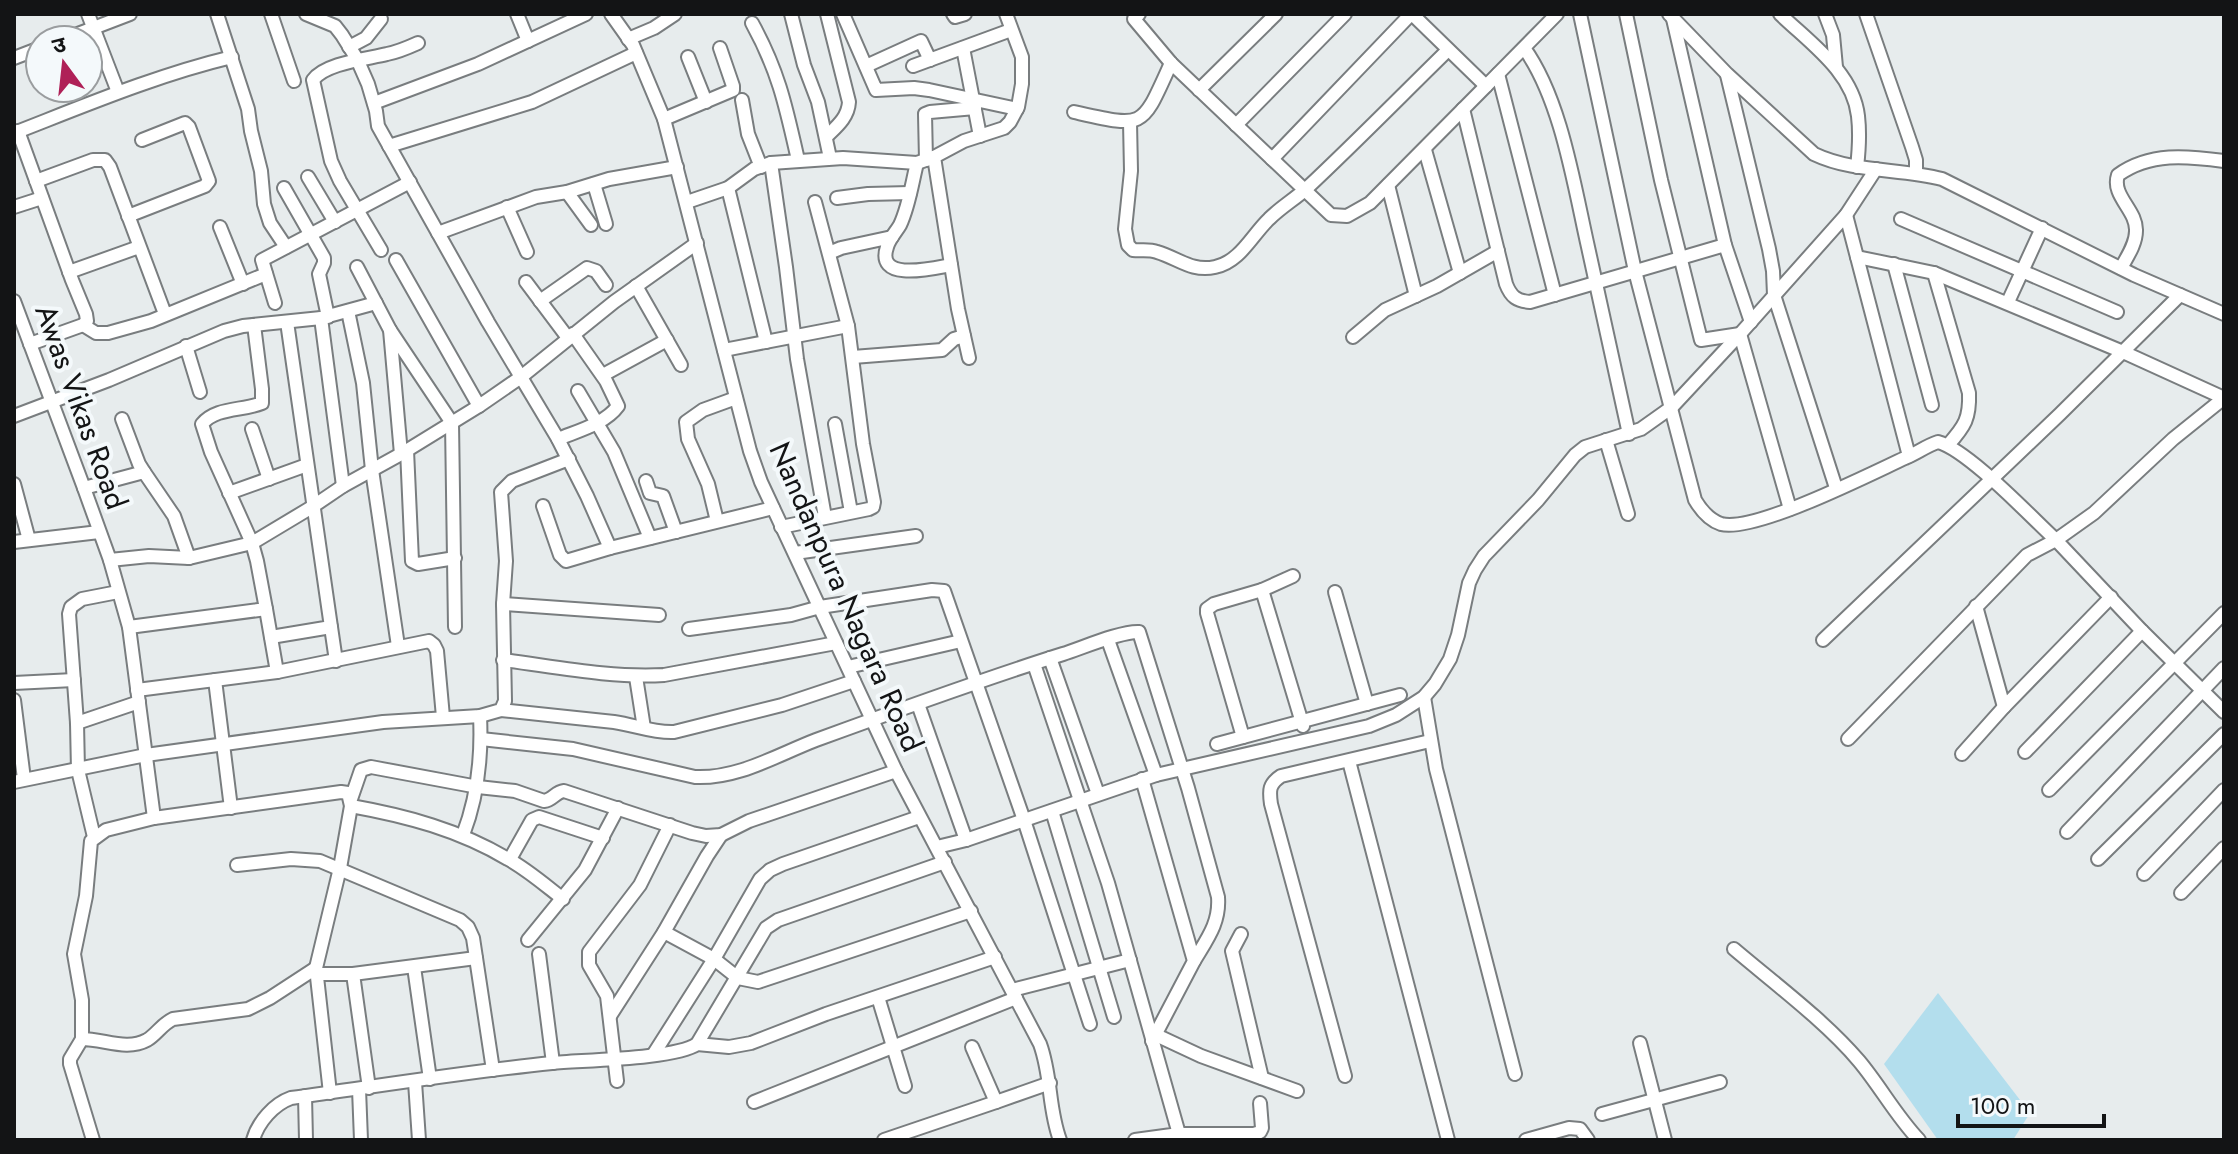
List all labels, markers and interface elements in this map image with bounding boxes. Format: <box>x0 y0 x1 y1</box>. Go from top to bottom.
north arrow <box>24 24 104 104</box>
text: उ <box>48 27 70 62</box>
street label: Awas Vikas Road <box>24 298 138 515</box>
street label: Nandanpura Nagara Road <box>759 435 934 759</box>
scale bar <box>1958 1078 2104 1128</box>
text: 100 m <box>1970 1088 2036 1123</box>

